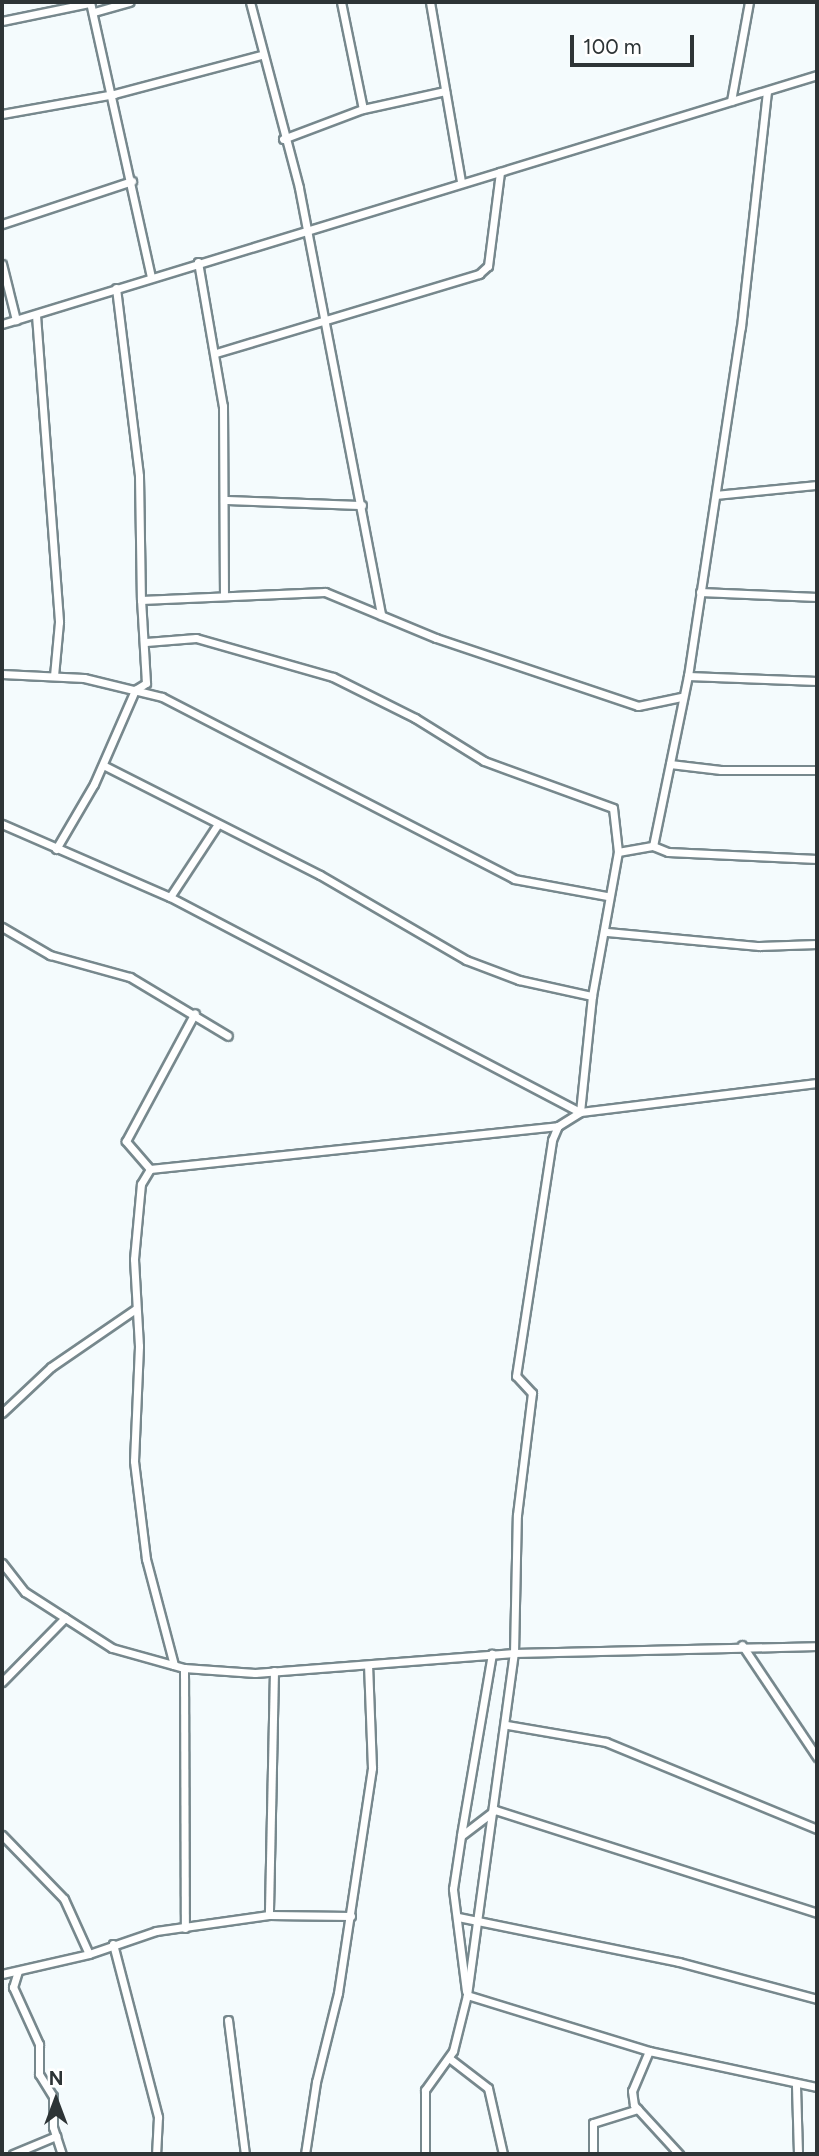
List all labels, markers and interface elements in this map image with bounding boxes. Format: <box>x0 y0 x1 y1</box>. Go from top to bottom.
scale bar <box>574 21 698 65</box>
text: 100 m <box>583 34 642 59</box>
north arrow <box>21 2065 91 2135</box>
text: N <box>49 2067 63 2090</box>

